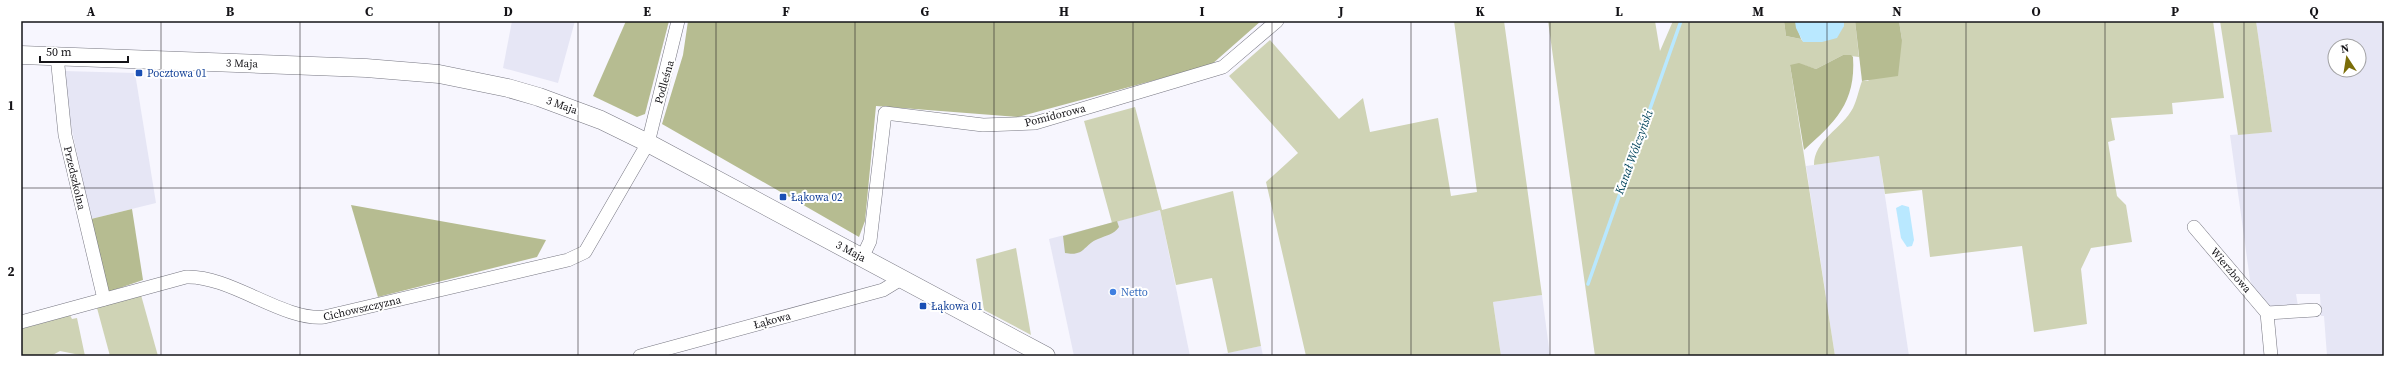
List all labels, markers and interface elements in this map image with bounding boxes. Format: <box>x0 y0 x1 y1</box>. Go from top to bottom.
text: A <box>87 3 96 20</box>
text: B <box>226 3 235 20</box>
text: C <box>365 3 373 20</box>
text: D <box>503 3 513 20</box>
text: E <box>643 3 651 20</box>
text: F <box>782 3 790 20</box>
text: G <box>921 3 930 20</box>
text: H <box>1059 3 1069 20</box>
text: I <box>1199 3 1205 20</box>
text: J <box>1337 3 1344 20</box>
text: K <box>1475 3 1485 20</box>
text: L <box>1615 3 1623 20</box>
text: M <box>1752 3 1764 20</box>
text: N <box>1892 3 1902 20</box>
text: O <box>2031 3 2041 20</box>
text: P <box>2171 3 2179 20</box>
text: Q <box>2309 3 2319 20</box>
scale bar <box>40 38 128 64</box>
north arrow <box>2327 38 2367 78</box>
text: N <box>2340 41 2351 57</box>
text: 50 m <box>46 44 72 60</box>
street label: 3 Maja <box>226 55 259 72</box>
street label: Podleśna <box>651 58 678 106</box>
place label: Pocztowa 01 <box>147 66 207 81</box>
marker: Pocztowa 01 <box>134 68 144 78</box>
street label: 3 Maja <box>544 93 580 118</box>
text: 1 <box>7 97 15 114</box>
street label: Pomidorowa <box>1023 101 1087 130</box>
water label: Kanał Wólczyński <box>1611 107 1657 197</box>
street label: Przedszkolna <box>60 145 89 212</box>
place label: Łąkowa 02 <box>791 190 843 205</box>
marker: Łąkowa 02 <box>778 192 788 202</box>
street label: 3 Maja <box>833 237 869 266</box>
street label: Wierzbowa <box>2207 245 2255 296</box>
text: 2 <box>7 263 15 280</box>
place label: Netto <box>1121 285 1148 300</box>
marker: Netto <box>1108 287 1118 297</box>
street label: Cichowszczyzna <box>322 292 403 325</box>
place label: Łąkowa 01 <box>931 299 982 314</box>
marker: Łąkowa 01 <box>918 301 928 311</box>
street label: Łąkowa <box>752 308 793 333</box>

